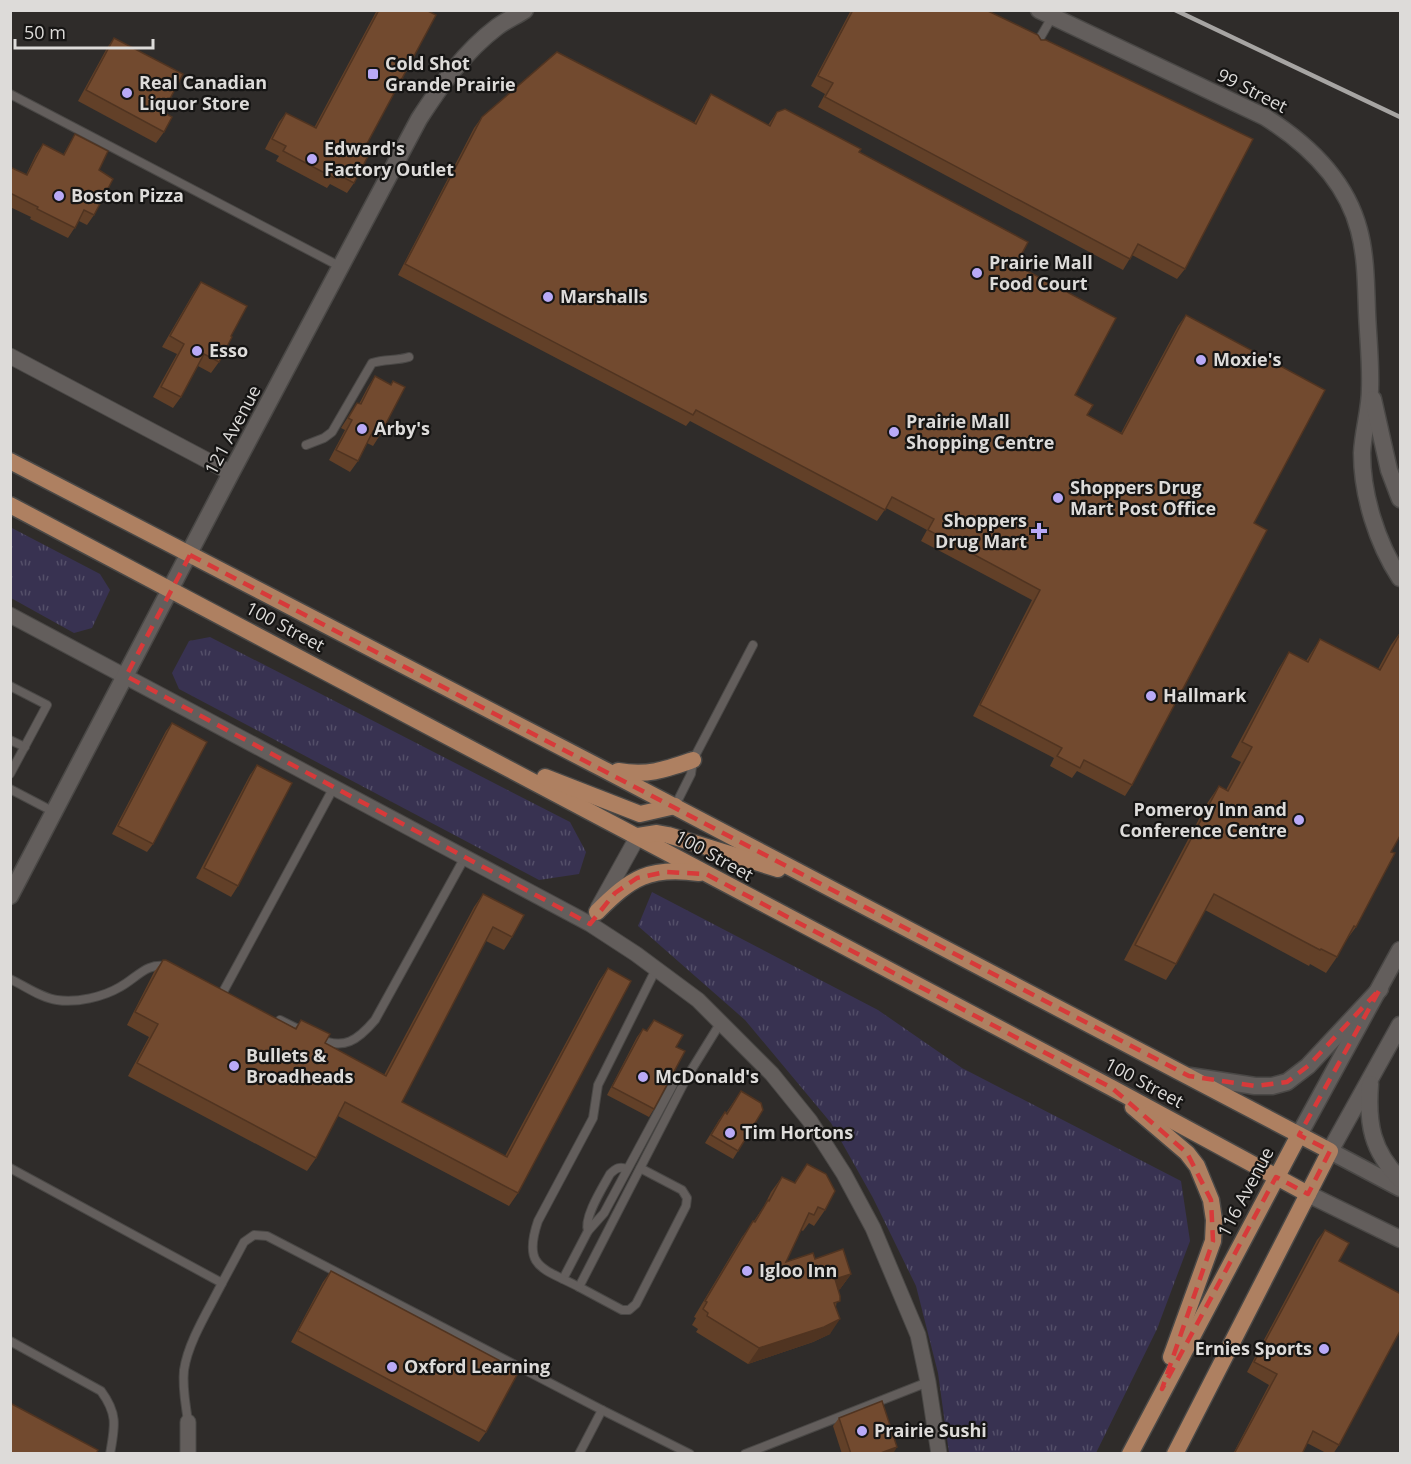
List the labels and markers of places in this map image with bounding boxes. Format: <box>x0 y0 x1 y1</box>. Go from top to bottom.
place label: Cold Shot Grande Prairie <box>385 51 516 96</box>
marker: Cold Shot Grande Prairie <box>366 67 380 81</box>
place label: Real Canadian Liquor Store <box>139 70 267 115</box>
marker: Real Canadian Liquor Store <box>120 86 134 100</box>
place label: Edward's Factory Outlet <box>324 136 454 181</box>
marker: Edward's Factory Outlet <box>305 152 319 166</box>
place label: Boston Pizza <box>71 183 184 207</box>
marker: Boston Pizza <box>52 189 66 203</box>
place label: Prairie Mall Food Court <box>989 250 1093 295</box>
marker: Prairie Mall Food Court <box>970 266 984 280</box>
place label: Marshalls <box>560 284 648 308</box>
marker: Marshalls <box>541 290 555 304</box>
place label: Esso <box>209 338 248 362</box>
marker: Esso <box>190 344 204 358</box>
place label: Moxie's <box>1213 347 1281 371</box>
marker: Moxie's <box>1194 353 1208 367</box>
place label: Prairie Mall Shopping Centre <box>906 409 1054 454</box>
place label: Arby's <box>374 416 430 440</box>
marker: Arby's <box>355 422 369 436</box>
marker: Prairie Mall Shopping Centre <box>887 425 901 439</box>
place label: Shoppers Drug Mart Post Office <box>1070 475 1216 520</box>
marker: Shoppers Drug Mart Post Office <box>1051 491 1065 505</box>
place label: Shoppers Drug Mart <box>935 508 1027 553</box>
marker: Shoppers Drug Mart <box>1032 524 1046 538</box>
place label: Hallmark <box>1163 683 1247 707</box>
marker: Hallmark <box>1144 689 1158 703</box>
place label: Pomeroy Inn and Conference Centre <box>1119 797 1287 842</box>
marker: Pomeroy Inn and Conference Centre <box>1292 813 1306 827</box>
place label: Bullets & Broadheads <box>246 1043 353 1088</box>
marker: Bullets & Broadheads <box>227 1059 241 1073</box>
place label: McDonald's <box>655 1064 759 1088</box>
marker: McDonald's <box>636 1070 650 1084</box>
place label: Tim Hortons <box>742 1120 853 1144</box>
marker: Tim Hortons <box>723 1126 737 1140</box>
place label: Igloo Inn <box>759 1258 837 1282</box>
marker: Igloo Inn <box>740 1264 754 1278</box>
place label: Ernies Sports <box>1195 1336 1312 1360</box>
marker: Ernies Sports <box>1317 1342 1331 1356</box>
place label: Oxford Learning <box>404 1354 550 1378</box>
marker: Oxford Learning <box>385 1360 399 1374</box>
place label: Prairie Sushi <box>874 1418 987 1442</box>
marker: Prairie Sushi <box>855 1424 869 1438</box>

